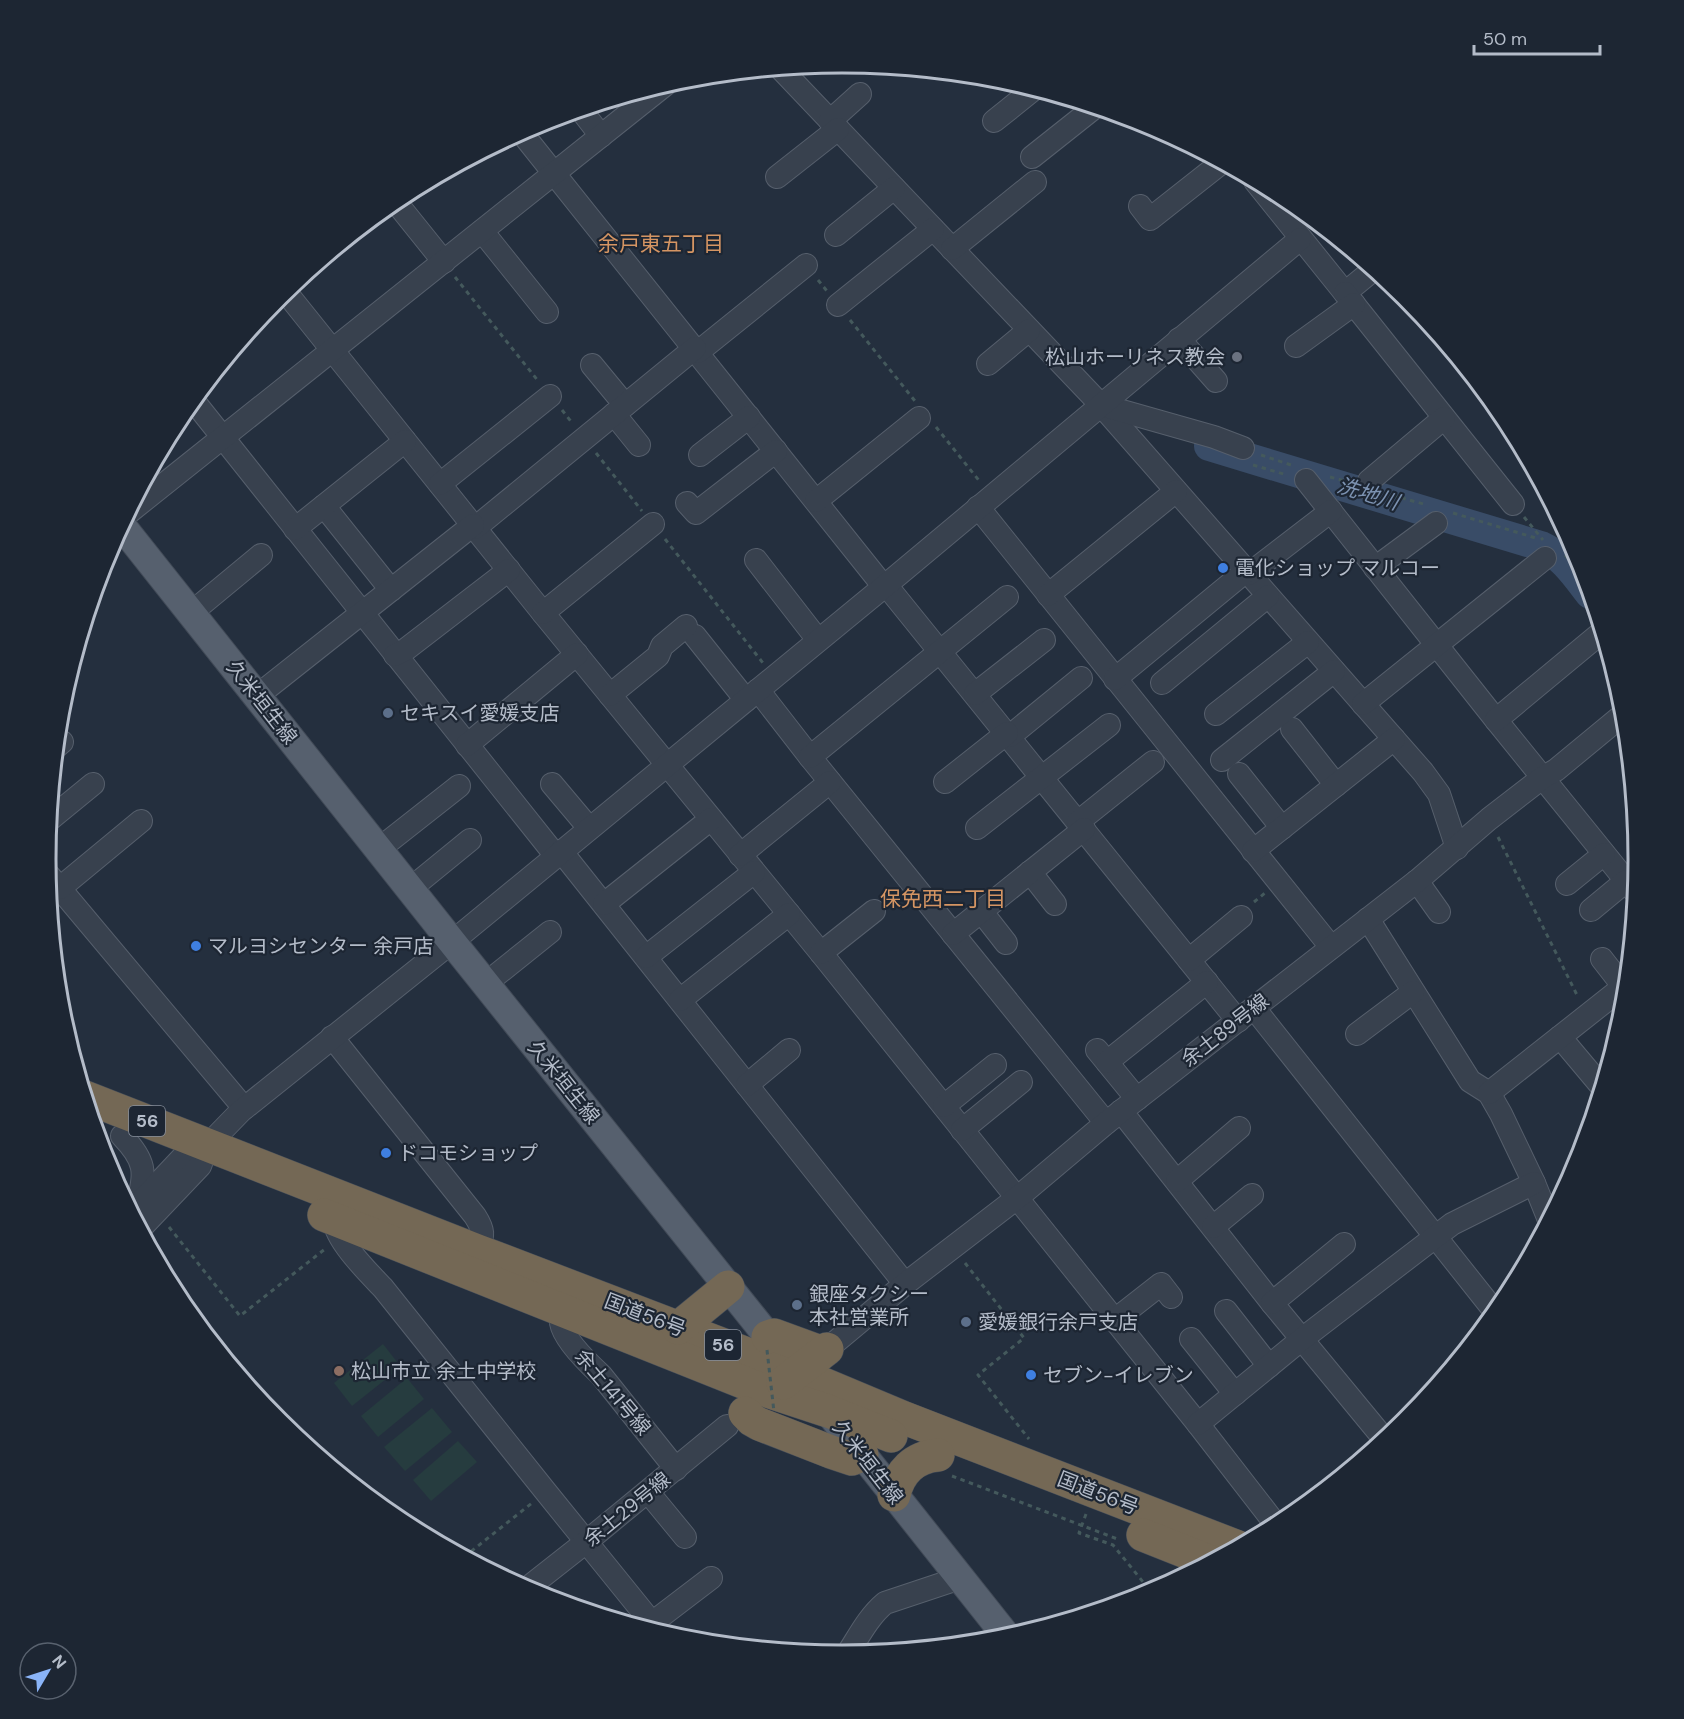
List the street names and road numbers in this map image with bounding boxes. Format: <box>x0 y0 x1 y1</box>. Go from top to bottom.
street label: 久米垣生線 <box>221 655 303 749</box>
street label: 余土89号線 <box>1176 988 1274 1072</box>
street label: 久米垣生線 <box>522 1035 606 1129</box>
road number: 56 <box>129 1106 165 1136</box>
street label: 国道56号 <box>601 1288 689 1342</box>
road number: 56 <box>705 1330 741 1360</box>
street label: 余土141号線 <box>569 1344 657 1440</box>
street label: 久米垣生線 <box>827 1415 909 1509</box>
street label: 余土29号線 <box>578 1466 676 1552</box>
street label: 国道56号 <box>1054 1466 1142 1520</box>

